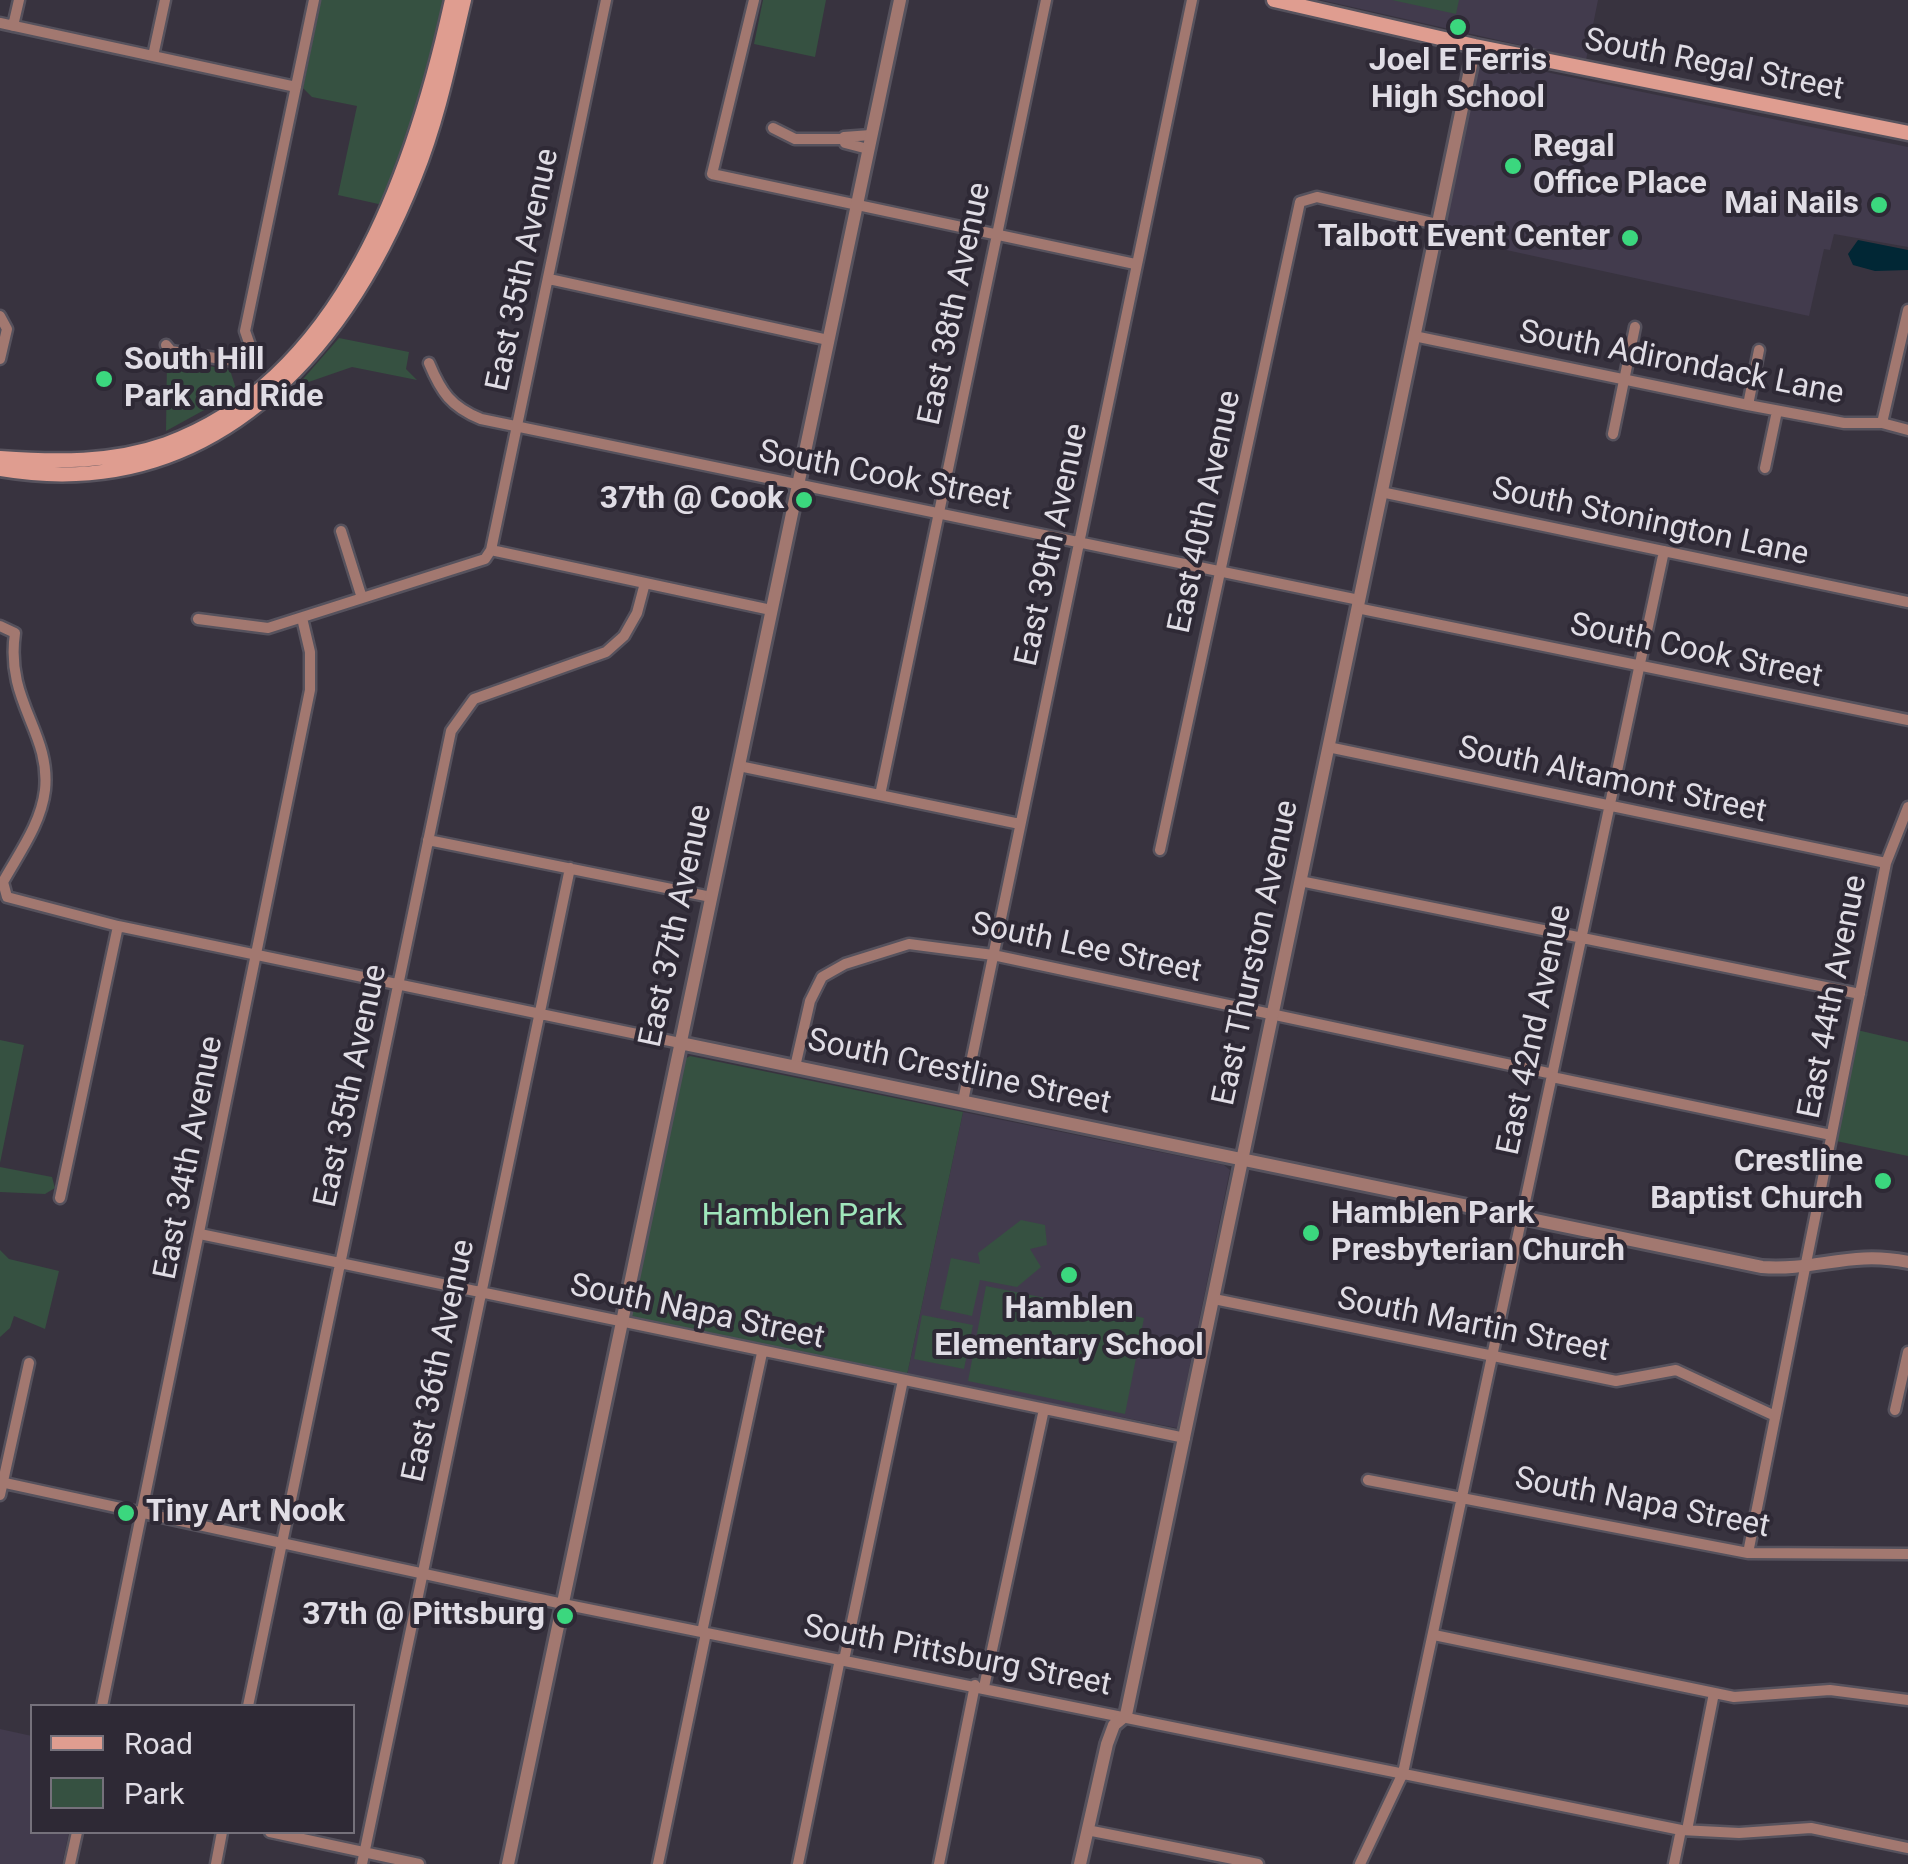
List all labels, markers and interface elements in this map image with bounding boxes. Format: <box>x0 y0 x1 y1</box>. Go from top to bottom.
marker: Joel E Ferris High School <box>1447 16 1469 38</box>
street label: South Regal Street <box>1581 22 1847 110</box>
place label: Joel E Ferris High School <box>1369 43 1547 118</box>
place label: Regal Office Place <box>1533 129 1707 204</box>
street label: East 35th Avenue <box>480 145 568 395</box>
marker: Regal Office Place <box>1502 155 1524 177</box>
street label: East 38th Avenue <box>912 179 1000 429</box>
place label: Mai Nails <box>1724 186 1859 224</box>
marker: Mai Nails <box>1868 194 1890 216</box>
place label: Talbott Event Center <box>1318 219 1610 257</box>
marker: Talbott Event Center <box>1619 227 1641 249</box>
street label: South Adirondack Lane <box>1516 314 1846 414</box>
place label: South Hill Park and Ride <box>124 342 324 417</box>
marker: South Hill Park and Ride <box>93 368 115 390</box>
street label: East 40th Avenue <box>1162 387 1250 637</box>
street label: East 39th Avenue <box>1009 420 1097 670</box>
street label: South Cook Street <box>755 434 1015 520</box>
street label: South Stonington Lane <box>1488 471 1812 575</box>
place label: 37th @ Cook <box>600 481 784 519</box>
marker: 37th @ Cook <box>793 489 815 511</box>
street label: South Cook Street <box>1566 607 1826 697</box>
street label: South Altamont Street <box>1454 730 1770 832</box>
street label: East Thurston Avenue <box>1206 797 1308 1109</box>
street label: East 37th Avenue <box>633 801 721 1051</box>
street label: East 44th Avenue <box>1792 872 1876 1122</box>
street label: East 42nd Avenue <box>1491 901 1581 1159</box>
street label: South Lee Street <box>967 906 1205 992</box>
street label: East 35th Avenue <box>308 961 396 1211</box>
street label: South Crestline Street <box>804 1022 1114 1124</box>
street label: East 34th Avenue <box>148 1033 232 1283</box>
place label: Crestline Baptist Church <box>1650 1144 1863 1219</box>
marker: Crestline Baptist Church <box>1872 1170 1894 1192</box>
place label: Hamblen Park Presbyterian Church <box>1331 1196 1625 1271</box>
park label: Hamblen Park <box>701 1198 903 1236</box>
marker: Hamblen Park Presbyterian Church <box>1300 1222 1322 1244</box>
street label: East 36th Avenue <box>396 1236 484 1486</box>
marker: Hamblen Elementary School <box>1058 1264 1080 1286</box>
street label: South Napa Street <box>566 1267 828 1359</box>
street label: South Martin Street <box>1334 1281 1612 1371</box>
place label: Hamblen Elementary School <box>934 1291 1204 1366</box>
street label: South Napa Street <box>1511 1460 1773 1548</box>
place label: Tiny Art Nook <box>146 1494 345 1532</box>
marker: Tiny Art Nook <box>115 1502 137 1524</box>
place label: 37th @ Pittsburg <box>302 1597 545 1635</box>
marker: 37th @ Pittsburg <box>554 1605 576 1627</box>
street label: South Pittsburg Street <box>800 1608 1114 1706</box>
legend <box>30 1704 355 1834</box>
text: Road <box>124 1726 193 1761</box>
text: Park <box>124 1776 184 1811</box>

